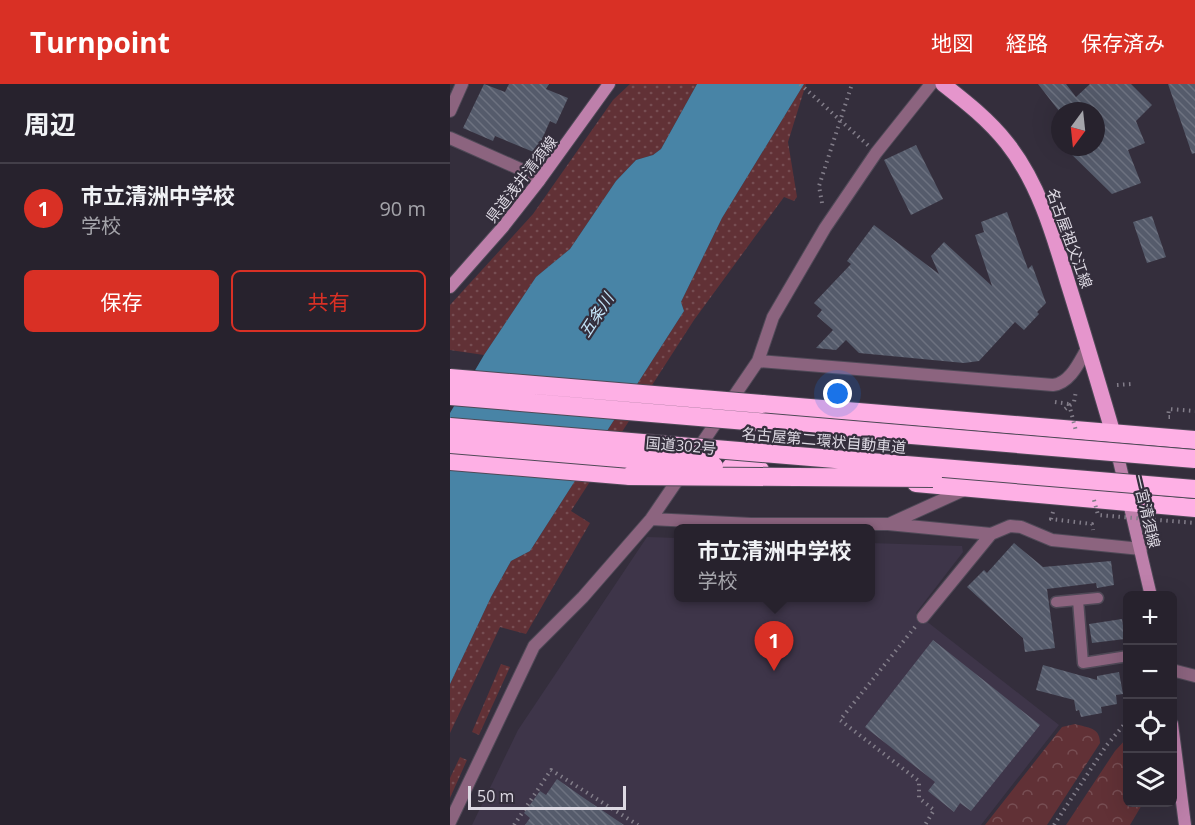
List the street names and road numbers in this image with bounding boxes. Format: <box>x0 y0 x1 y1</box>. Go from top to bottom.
street label: 県道浅井清須線 <box>481 131 561 227</box>
street label: 名古屋祖父江線 <box>1043 185 1097 291</box>
street label: 名古屋第二環状自動車道 <box>741 423 907 457</box>
street label: 国道302号 <box>645 432 717 458</box>
street label: 一宮清須線 <box>1129 472 1165 550</box>

